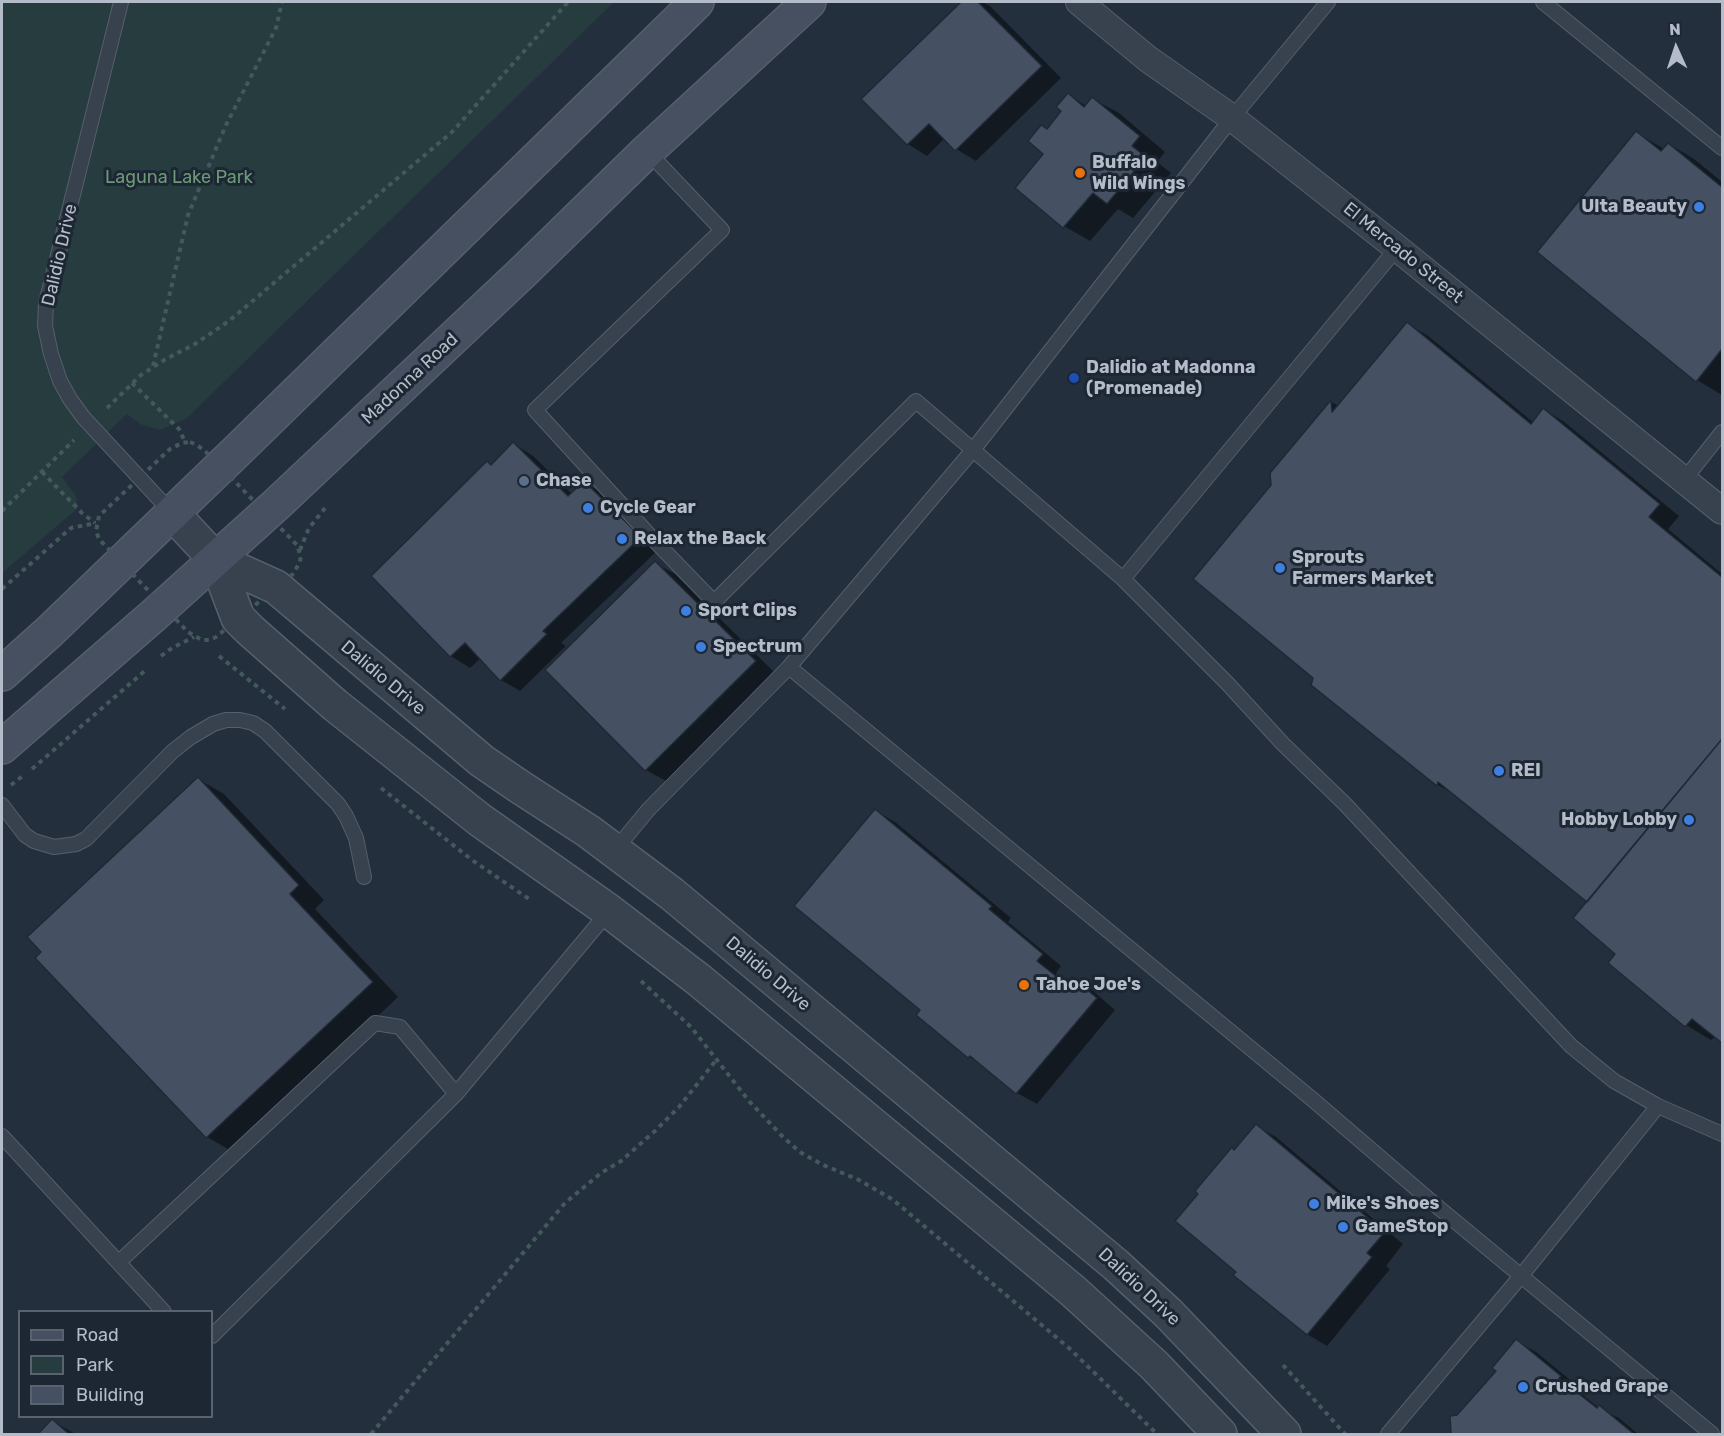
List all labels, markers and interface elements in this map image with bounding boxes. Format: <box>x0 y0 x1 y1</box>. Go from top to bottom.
north arrow <box>1646 18 1706 78</box>
text: N <box>1669 20 1681 39</box>
place label: Buffalo Wild Wings <box>1092 152 1185 195</box>
marker: Buffalo Wild Wings <box>1073 166 1087 180</box>
park label: Laguna Lake Park <box>105 167 253 189</box>
place label: Ulta Beauty <box>1581 196 1687 218</box>
street label: El Mercado Street <box>1339 198 1467 308</box>
marker: Ulta Beauty <box>1692 200 1706 214</box>
street label: Dalidio Drive <box>38 202 82 308</box>
street label: Madonna Road <box>357 329 463 429</box>
place label: Dalidio at Madonna (Promenade) <box>1086 357 1256 400</box>
marker: Dalidio at Madonna (Promenade) <box>1067 371 1081 385</box>
place label: Chase <box>536 470 592 492</box>
marker: Chase <box>517 474 531 488</box>
place label: Cycle Gear <box>600 497 696 519</box>
marker: Cycle Gear <box>581 501 595 515</box>
place label: Relax the Back <box>634 528 766 550</box>
marker: Relax the Back <box>615 532 629 546</box>
place label: Sprouts Farmers Market <box>1292 547 1434 590</box>
marker: Sprouts Farmers Market <box>1273 561 1287 575</box>
place label: Sport Clips <box>698 600 797 622</box>
marker: Sport Clips <box>679 604 693 618</box>
street label: Dalidio Drive <box>336 636 430 720</box>
place label: Spectrum <box>713 636 802 658</box>
marker: Spectrum <box>694 640 708 654</box>
place label: REI <box>1511 760 1541 782</box>
marker: REI <box>1492 764 1506 778</box>
place label: Hobby Lobby <box>1561 809 1677 831</box>
marker: Hobby Lobby <box>1682 813 1696 827</box>
street label: Dalidio Drive <box>721 932 815 1016</box>
place label: Tahoe Joe's <box>1036 974 1141 996</box>
marker: Tahoe Joe's <box>1017 978 1031 992</box>
place label: Mike's Shoes <box>1326 1193 1440 1215</box>
marker: Mike's Shoes <box>1307 1197 1321 1211</box>
place label: GameStop <box>1355 1216 1448 1238</box>
marker: GameStop <box>1336 1220 1350 1234</box>
street label: Dalidio Drive <box>1094 1244 1184 1330</box>
legend <box>18 1310 213 1418</box>
text: Road <box>76 1324 119 1346</box>
text: Park <box>76 1354 113 1376</box>
place label: Crushed Grape <box>1535 1376 1669 1398</box>
marker: Crushed Grape <box>1516 1380 1530 1394</box>
text: Building <box>76 1384 144 1406</box>

